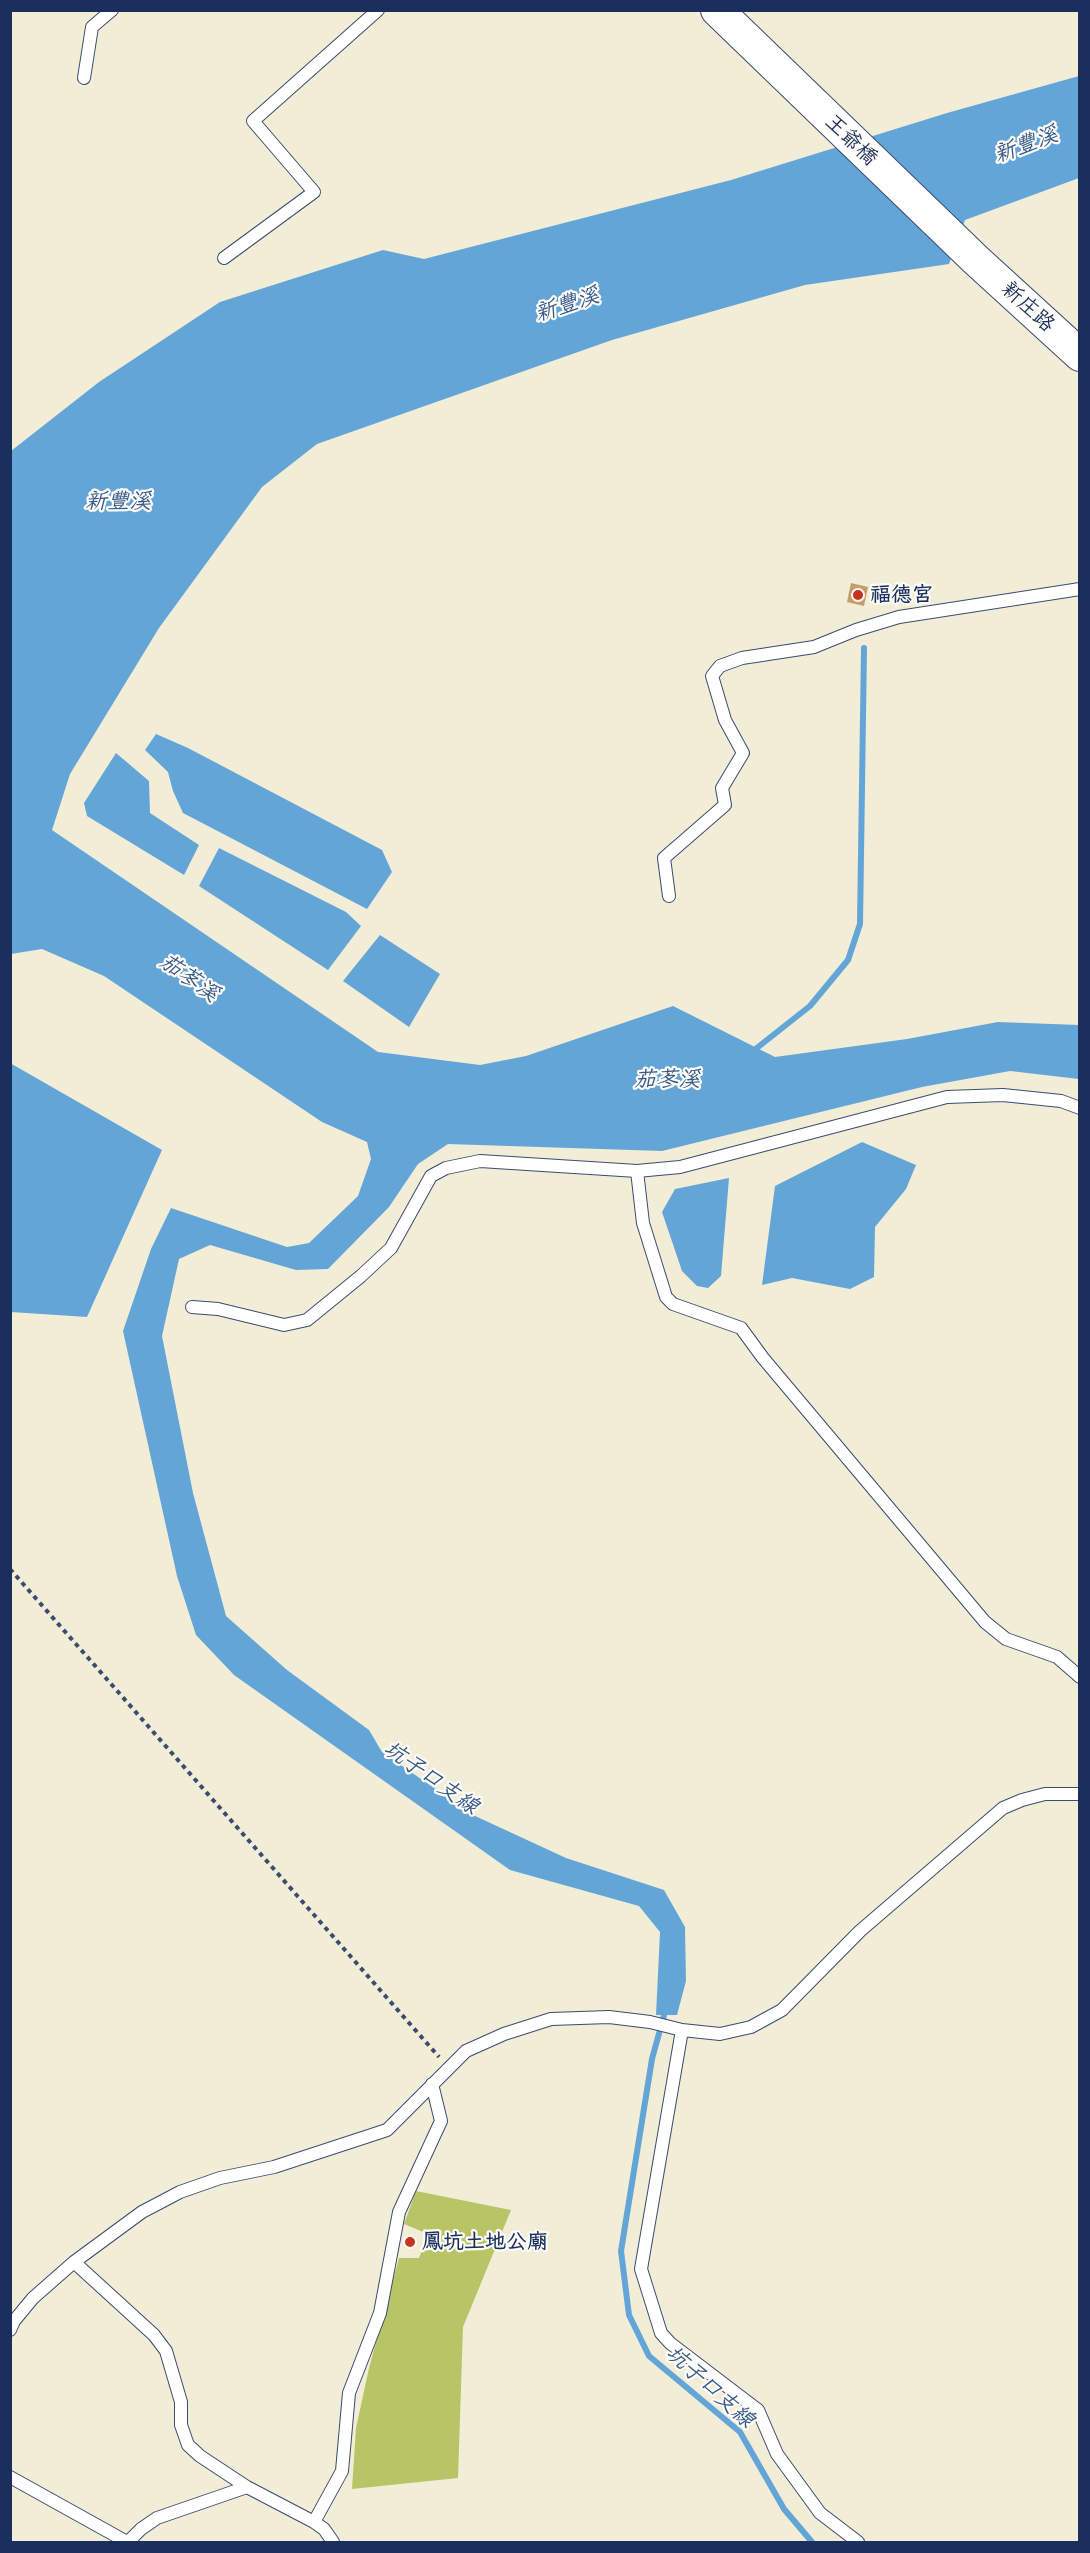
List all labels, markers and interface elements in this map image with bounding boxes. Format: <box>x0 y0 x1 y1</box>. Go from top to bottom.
street label: 王爺橋 <box>820 109 882 171</box>
water label: 新豐溪 <box>990 121 1062 169</box>
street label: 新庄路 <box>996 277 1060 337</box>
water label: 新豐溪 <box>532 282 602 328</box>
water label: 新豐溪 <box>85 489 151 515</box>
place label: 福德宫 <box>870 582 933 608</box>
marker: 福德宫 <box>851 588 865 602</box>
water label: 茄苳溪 <box>154 948 224 1008</box>
water label: 茄苳溪 <box>634 1067 700 1093</box>
water label: 坑子口支線 <box>378 1736 484 1820</box>
place label: 鳳坑土地公廟 <box>422 2229 548 2255</box>
marker: 鳳坑土地公廟 <box>403 2235 417 2249</box>
water label: 坑子口支線 <box>660 2340 760 2434</box>

